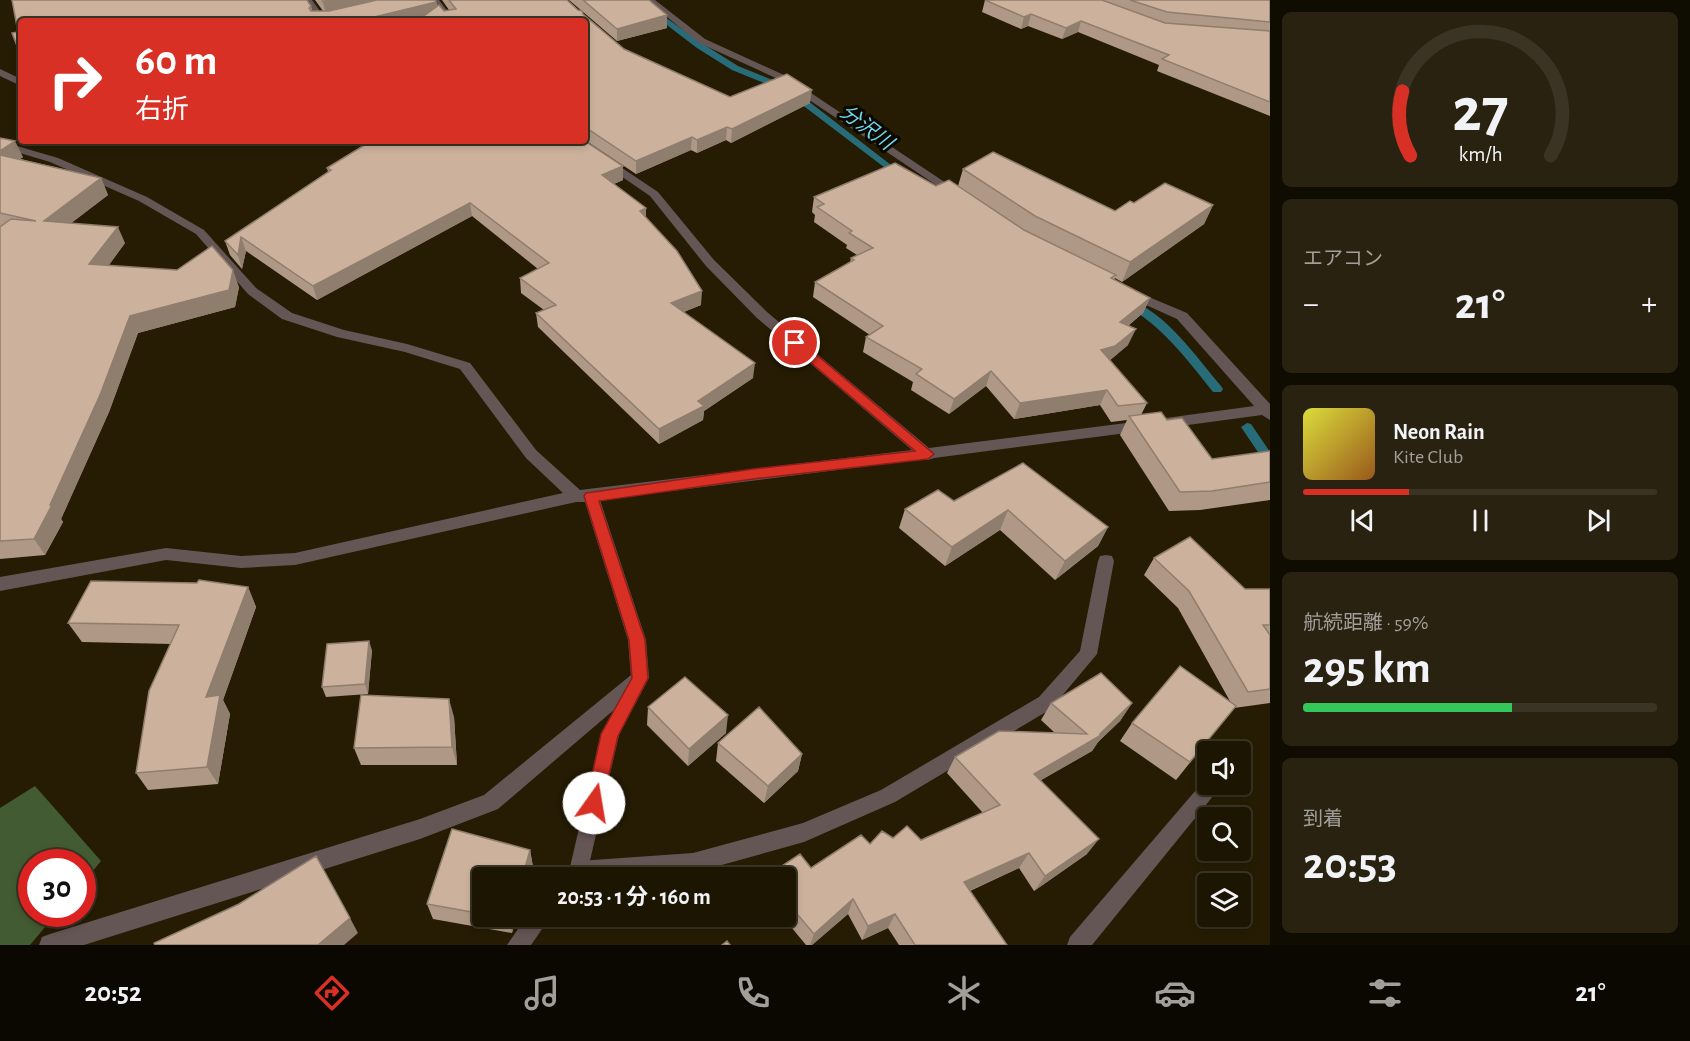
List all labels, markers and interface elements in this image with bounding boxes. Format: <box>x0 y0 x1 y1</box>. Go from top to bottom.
text: 60 m <box>135 40 217 82</box>
icon: right <box>36 42 114 120</box>
text: 27 <box>1452 80 1508 142</box>
text: 右折 <box>135 96 189 123</box>
water label: 分沢川 <box>836 101 899 155</box>
text: km/h <box>1458 145 1502 166</box>
text: エアコン <box>1303 249 1383 269</box>
text: 21° <box>1455 282 1505 327</box>
text: − <box>1303 288 1319 321</box>
text: + <box>1641 288 1657 321</box>
pin <box>769 317 820 368</box>
icon: arrive <box>778 326 811 359</box>
text: Neon Rain <box>1393 421 1485 443</box>
text: Kite Club <box>1393 447 1463 467</box>
icon: previous <box>1346 504 1379 537</box>
icon: pause <box>1464 504 1497 537</box>
icon: next <box>1582 504 1615 537</box>
text: 航続距離 · 59% <box>1303 613 1428 633</box>
text: 295 km <box>1303 646 1431 691</box>
map controls <box>1197 741 1251 927</box>
button: sound <box>1197 741 1251 795</box>
position arrow <box>562 771 626 835</box>
button: search <box>1197 807 1251 861</box>
text: 到着 <box>1303 809 1343 829</box>
text: 20:53 <box>1303 842 1397 887</box>
speed limit sign: 30 <box>18 849 96 927</box>
button: layers <box>1197 873 1251 927</box>
text: 20:53 · 1 分 · 160 m <box>557 886 711 908</box>
icon: directions <box>311 972 353 1014</box>
icon: music <box>521 972 563 1014</box>
icon: phone <box>732 972 774 1014</box>
icon: climate <box>943 972 985 1014</box>
icon: car <box>1154 972 1196 1014</box>
icon: filters <box>1364 972 1406 1014</box>
text: 20:52 <box>84 979 142 1006</box>
text: 21° <box>1575 979 1606 1006</box>

